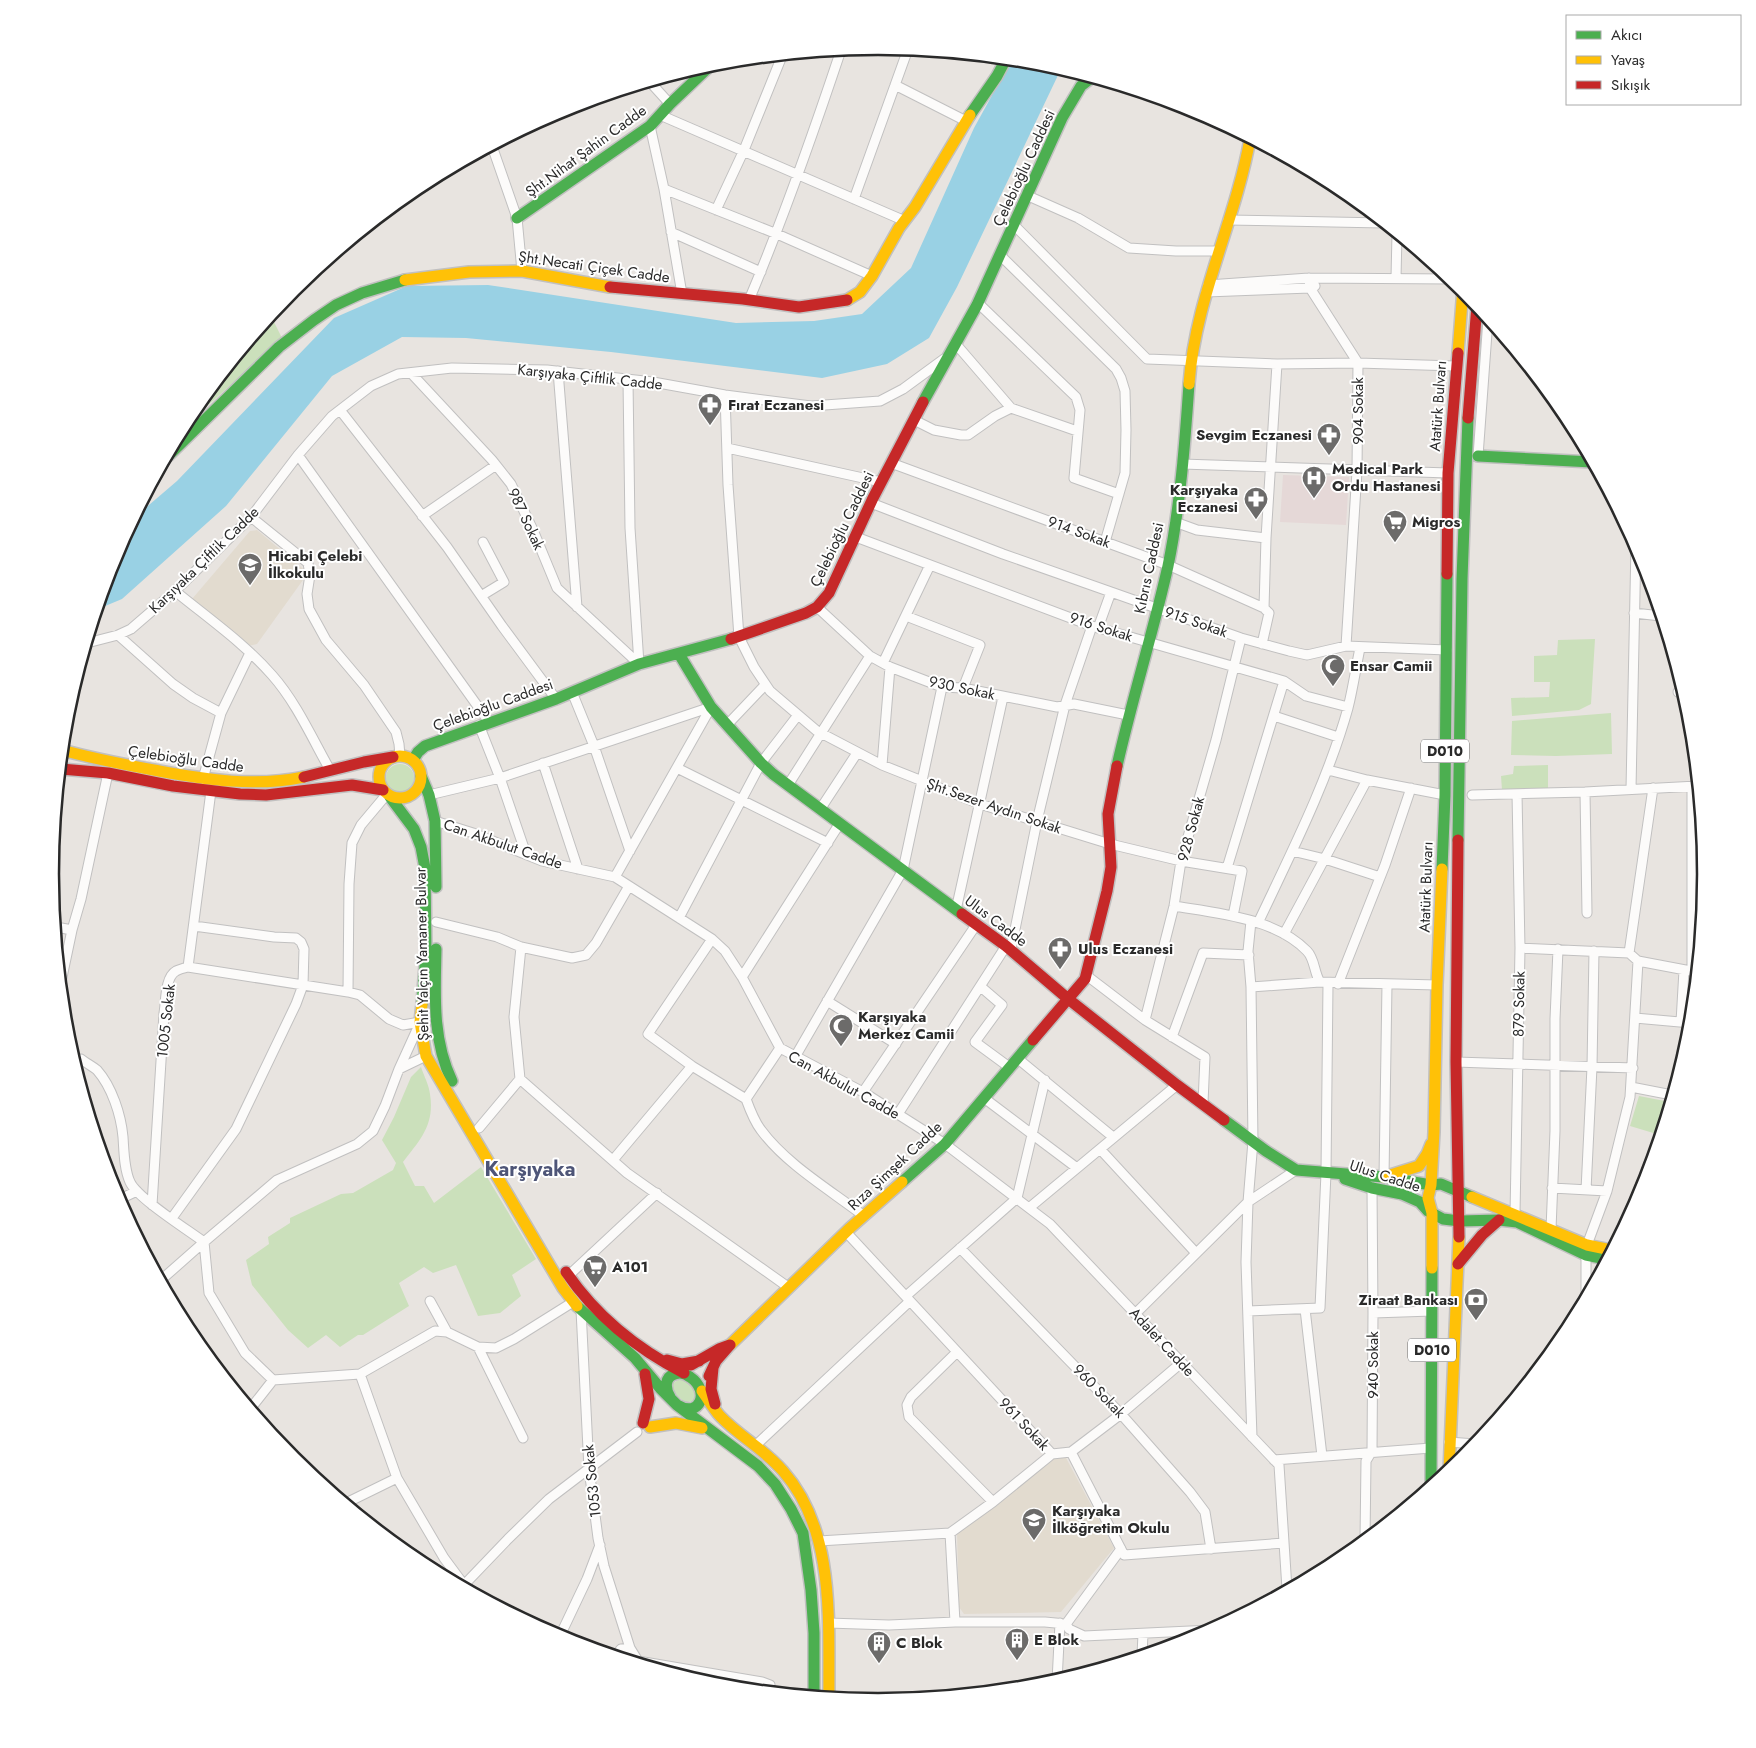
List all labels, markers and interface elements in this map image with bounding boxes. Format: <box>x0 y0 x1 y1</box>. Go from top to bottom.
legend <box>1566 15 1741 105</box>
text: Akıcı <box>1611 24 1642 46</box>
text: Yavaş <box>1611 49 1645 71</box>
text: Sıkışık <box>1611 74 1651 96</box>
street label: Şht.Nihat Şahin Cadde <box>521 99 651 202</box>
street label: Çelebioğlu Caddesi <box>987 106 1061 230</box>
street label: Şht.Necati Çiçek Cadde <box>517 246 671 289</box>
street label: Karşıyaka Çiftlik Cadde <box>516 358 664 396</box>
street label: Atatürk Bulvarı <box>1424 360 1452 452</box>
street label: 904 Sokak <box>1347 377 1369 445</box>
pharmacy icon: Fırat Eczanesi <box>697 392 723 426</box>
place label: Fırat Eczanesi <box>728 394 824 416</box>
pharmacy icon: Sevgim Eczanesi <box>1316 422 1342 456</box>
place label: Sevgim Eczanesi <box>1196 424 1312 446</box>
place label: Medical Park Ordu Hastanesi <box>1332 458 1441 497</box>
hospital icon: Medical Park Ordu Hastanesi <box>1301 465 1327 499</box>
street label: Çelebioğlu Caddesi <box>804 467 880 591</box>
place label: Karşıyaka Eczanesi <box>1170 479 1238 518</box>
street label: 987 Sokak <box>502 485 550 554</box>
pharmacy icon: Karşıyaka Eczanesi <box>1243 486 1269 520</box>
street label: Karşıyaka Çiftlik Cadde <box>144 501 264 619</box>
supermarket icon: Migros <box>1382 509 1408 543</box>
street label: 914 Sokak <box>1044 510 1114 554</box>
place label: Migros <box>1412 511 1460 533</box>
street label: Kıbrıs Caddesi <box>1129 520 1169 616</box>
place label: Hicabi Çelebi İlkokulu <box>268 545 362 584</box>
school or university icon: Hicabi Çelebi İlkokulu <box>237 552 263 586</box>
street label: 915 Sokak <box>1162 601 1231 643</box>
street label: 916 Sokak <box>1067 606 1136 648</box>
mosque icon: Ensar Camii <box>1320 653 1346 687</box>
place label: Ensar Camii <box>1350 655 1432 677</box>
street label: 930 Sokak <box>927 670 998 706</box>
street label: Çelebioğlu Caddesi <box>430 673 556 737</box>
road number: D010 <box>1421 739 1469 762</box>
street label: Çelebioğlu Cadde <box>127 740 245 778</box>
street label: Şht.Sezer Aydın Sokak <box>924 773 1065 840</box>
street label: 928 Sokak <box>1172 794 1210 864</box>
street label: Can Akbulut Cadde <box>441 813 566 875</box>
street label: Atatürk Bulvarı <box>1413 841 1439 933</box>
street label: Şehit Yalçın Yamaner Bulvar <box>409 866 435 1041</box>
street label: Ulus Cadde <box>960 890 1032 952</box>
pharmacy icon: Ulus Eczanesi <box>1047 936 1073 970</box>
place label: Ulus Eczanesi <box>1078 938 1173 960</box>
street label: 879 Sokak <box>1507 971 1531 1037</box>
street label: 1005 Sokak <box>151 982 181 1059</box>
place label: Karşıyaka Merkez Camii <box>858 1006 954 1045</box>
mosque icon: Karşıyaka Merkez Camii <box>828 1013 854 1047</box>
street label: Can Akbulut Cadde <box>784 1045 904 1125</box>
street label: Rıza Şimşek Cadde <box>843 1116 947 1216</box>
street label: Ulus Cadde <box>1347 1154 1424 1198</box>
district label: Karşıyaka <box>484 1155 576 1184</box>
supermarket icon: A101 <box>582 1254 608 1288</box>
place label: A101 <box>611 1256 648 1278</box>
bank icon: Ziraat Bankası <box>1463 1287 1489 1321</box>
place label: Ziraat Bankası <box>1359 1289 1458 1311</box>
street label: Adalet Cadde <box>1124 1303 1200 1382</box>
street label: 940 Sokak <box>1362 1331 1384 1399</box>
road number: D010 <box>1408 1338 1456 1362</box>
street label: 960 Sokak <box>1068 1359 1131 1423</box>
street label: 961 Sokak <box>994 1393 1055 1456</box>
street label: 1053 Sokak <box>577 1443 607 1519</box>
place label: Karşıyaka İlköğretim Okulu <box>1052 1500 1170 1539</box>
school or university icon: Karşıyaka İlköğretim Okulu <box>1021 1507 1047 1541</box>
building icon: E Blok <box>1004 1627 1030 1661</box>
place label: E Blok <box>1034 1629 1079 1651</box>
building icon: C Blok <box>866 1630 892 1664</box>
place label: C Blok <box>896 1632 943 1654</box>

